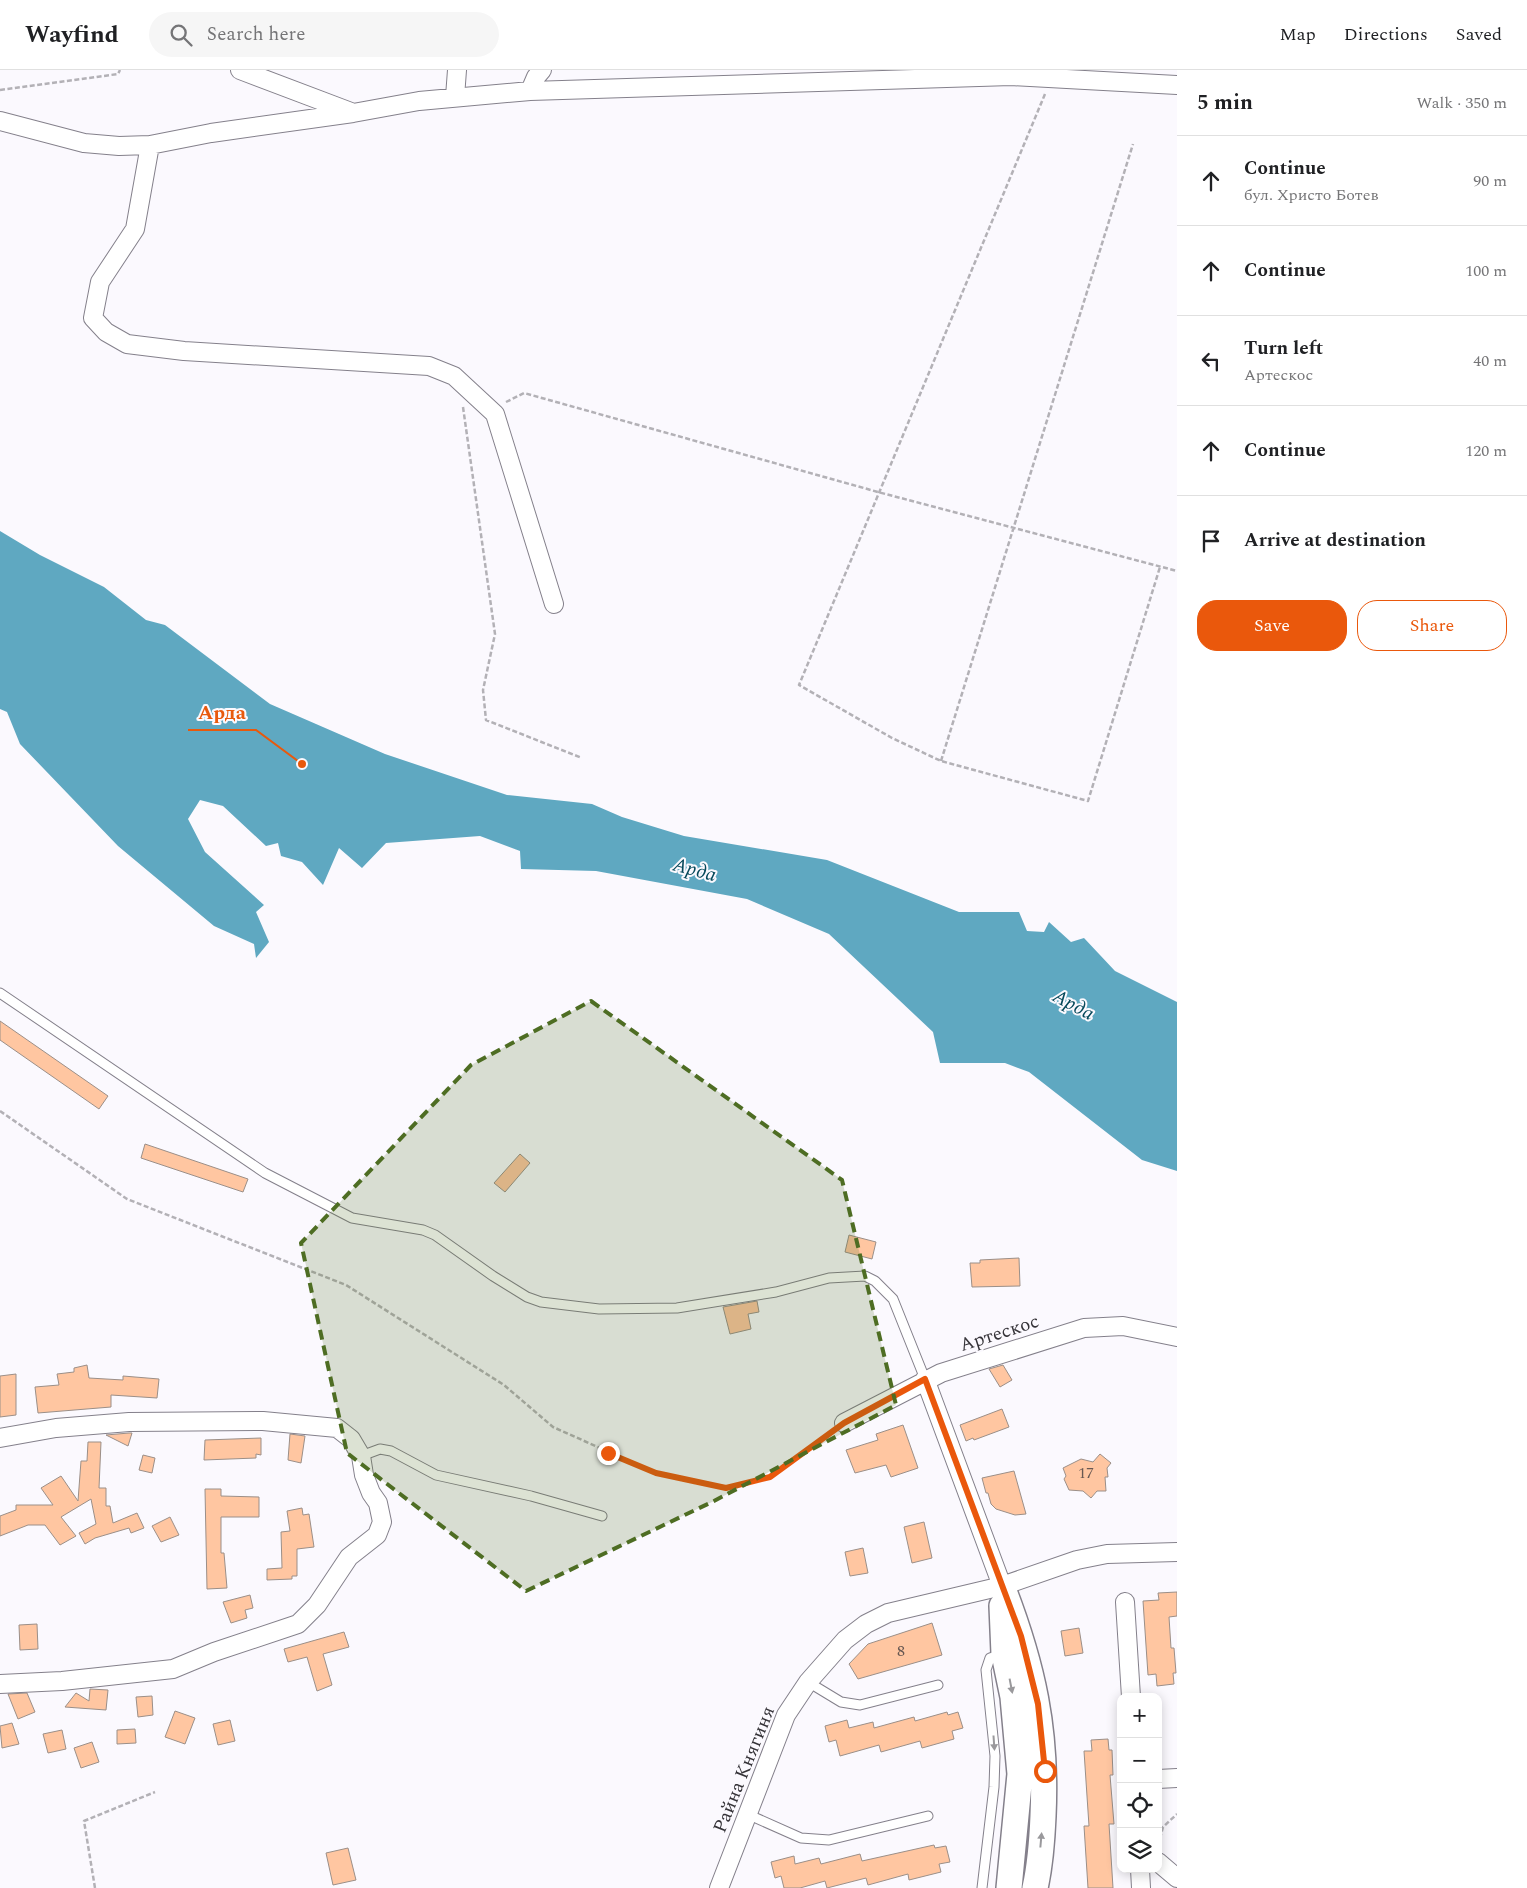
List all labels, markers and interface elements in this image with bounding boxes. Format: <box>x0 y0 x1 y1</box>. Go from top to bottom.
search box <box>149 12 499 57</box>
text: Wayfind <box>25 17 119 53</box>
text: Search here <box>207 20 305 49</box>
icon: search <box>167 21 195 49</box>
text: Map <box>1280 21 1316 48</box>
text: Directions <box>1344 21 1428 48</box>
text: Saved <box>1456 21 1502 48</box>
text: 5 min <box>1197 87 1253 119</box>
text: Walk · 350 m <box>1416 91 1507 115</box>
text: Continue <box>1244 154 1326 183</box>
icon: ahead <box>1197 167 1225 195</box>
text: 90 m <box>1473 169 1507 193</box>
text: бул. Христо Ботев <box>1244 183 1378 207</box>
text: Continue <box>1244 256 1326 285</box>
icon: ahead <box>1197 257 1225 285</box>
text: 100 m <box>1465 259 1507 283</box>
text: Turn left <box>1244 334 1323 363</box>
icon: left <box>1197 347 1225 375</box>
text: 40 m <box>1473 349 1507 373</box>
text: Артескос <box>1244 363 1313 387</box>
text: Continue <box>1244 436 1326 465</box>
icon: ahead <box>1197 437 1225 465</box>
text: 120 m <box>1465 439 1507 463</box>
text: Arrive at destination <box>1244 526 1426 555</box>
icon: arrive <box>1197 527 1225 555</box>
button: Save <box>1197 600 1347 651</box>
button: Share <box>1357 600 1507 651</box>
callout: Арда <box>188 695 256 730</box>
text: Арда <box>198 698 247 728</box>
water label: Арда <box>669 850 720 890</box>
water label: Арда <box>1046 981 1100 1028</box>
street label: Артескос <box>956 1307 1043 1360</box>
route end <box>597 1442 620 1465</box>
house number: 17 <box>1078 1461 1094 1485</box>
house number: 8 <box>897 1639 905 1663</box>
one-way arrow <box>1007 1679 1015 1695</box>
map controls <box>1117 1693 1162 1873</box>
button: + <box>1117 1693 1162 1738</box>
street label: Райна Княгиня <box>706 1702 783 1837</box>
one-way arrow <box>990 1736 998 1752</box>
button: − <box>1117 1738 1162 1783</box>
route start <box>1034 1760 1057 1783</box>
button: locate <box>1117 1783 1162 1828</box>
button: layers <box>1117 1828 1162 1873</box>
one-way arrow <box>1037 1831 1045 1847</box>

